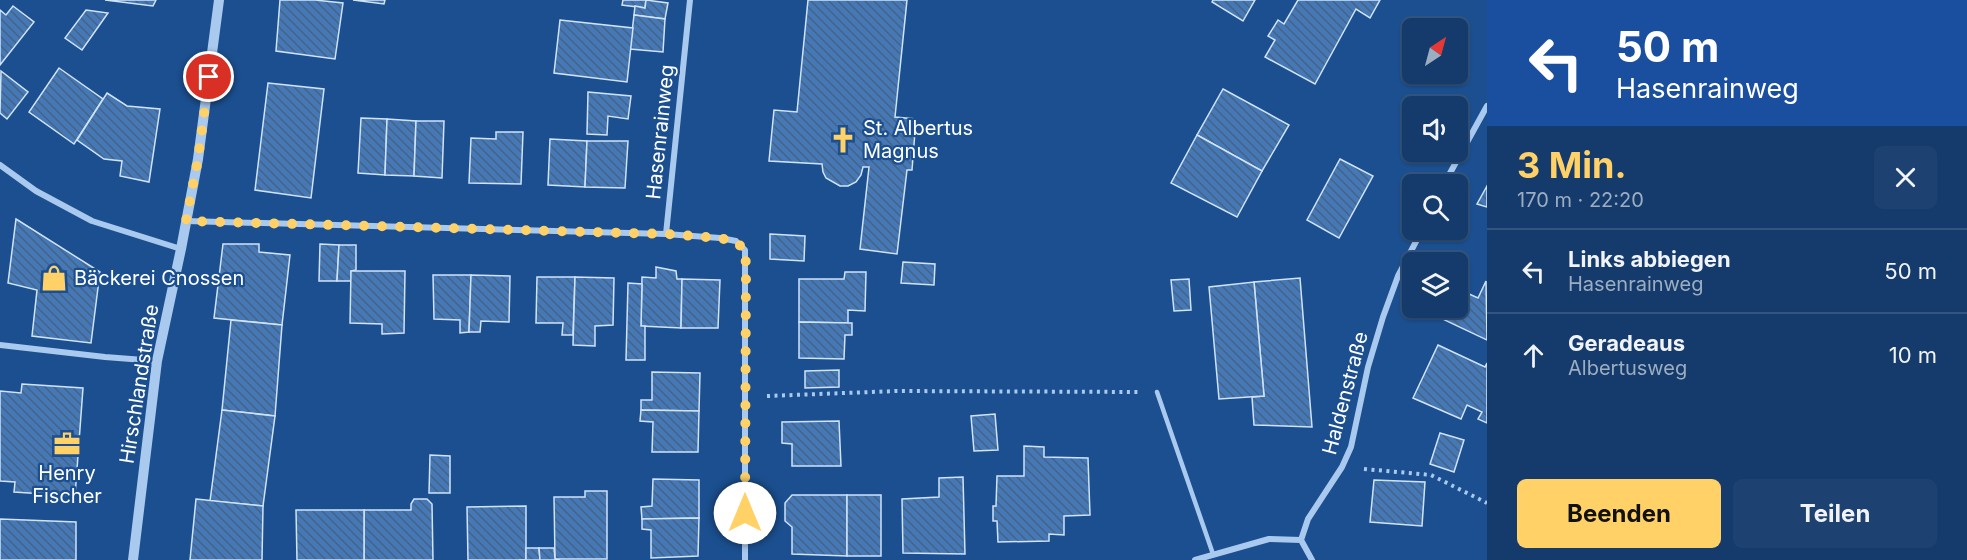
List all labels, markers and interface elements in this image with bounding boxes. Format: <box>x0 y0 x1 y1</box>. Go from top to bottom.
north arrow <box>1402 18 1468 84</box>
map controls <box>1402 18 1468 318</box>
text: 50 m <box>1616 21 1719 72</box>
icon: left <box>1517 24 1595 102</box>
pin <box>183 51 234 102</box>
icon: arrive <box>192 60 225 93</box>
street label: Hasenrainweg <box>641 63 679 201</box>
text: Hasenrainweg <box>1616 72 1799 105</box>
button: sound <box>1402 96 1468 162</box>
place label: St. Albertus Magnus <box>863 116 973 163</box>
church icon: St. Albertus Magnus <box>828 125 858 155</box>
text: 3 Min. <box>1517 143 1627 187</box>
button: close <box>1874 146 1937 209</box>
button: search <box>1402 174 1468 240</box>
text: 170 m · 22:20 <box>1517 188 1644 212</box>
text: Links abbiegen <box>1568 246 1731 272</box>
button: layers <box>1402 252 1468 318</box>
icon: left <box>1517 255 1550 288</box>
text: 50 m <box>1884 258 1937 284</box>
shop icon: Bäckerei Cnossen <box>39 263 69 293</box>
place label: Bäckerei Cnossen <box>74 266 244 290</box>
text: Hasenrainweg <box>1568 272 1703 296</box>
street label: Hirschlandstraße <box>115 303 163 465</box>
street label: Haldenstraße <box>1317 329 1373 457</box>
text: Geradeaus <box>1568 330 1685 356</box>
icon: ahead <box>1517 339 1550 372</box>
text: 10 m <box>1889 342 1937 368</box>
text: Albertusweg <box>1568 356 1687 380</box>
office icon: Henry Fischer <box>52 429 82 459</box>
place label: Henry Fischer <box>32 461 102 508</box>
button: Beenden <box>1517 479 1721 548</box>
button: Teilen <box>1733 479 1937 548</box>
position arrow <box>713 481 777 545</box>

